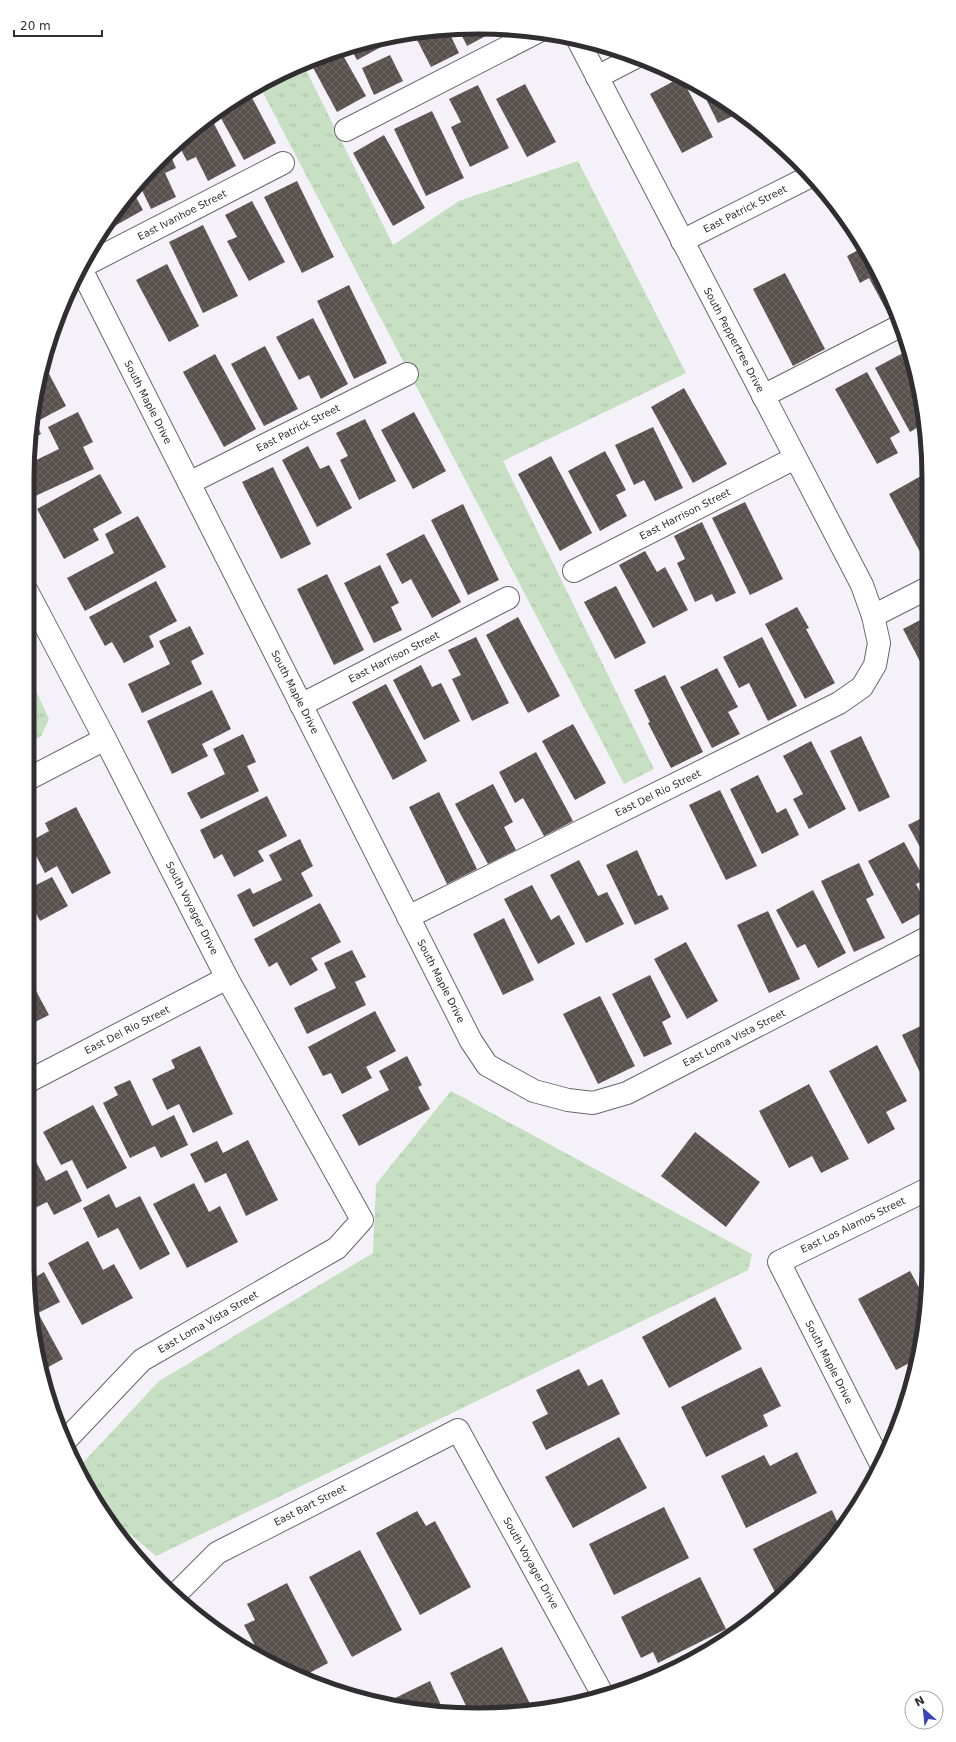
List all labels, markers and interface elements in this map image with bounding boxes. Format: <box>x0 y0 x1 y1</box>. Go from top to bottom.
scale bar <box>14 12 102 38</box>
text: 20 m <box>20 19 51 33</box>
street label: East Patrick Street <box>701 183 789 235</box>
street label: East Ivanhoe Street <box>136 188 228 242</box>
street label: South Peppertree Drive <box>702 286 766 394</box>
street label: South Maple Drive <box>122 358 174 446</box>
street label: East Patrick Street <box>254 402 342 454</box>
street label: East Harrison Street <box>638 486 732 542</box>
street label: East Harrison Street <box>347 629 441 685</box>
street label: South Maple Drive <box>269 648 321 736</box>
street label: East Del Rio Street <box>613 767 703 819</box>
street label: South Voyager Drive <box>164 860 220 956</box>
street label: South Maple Drive <box>415 937 467 1025</box>
street label: East Del Rio Street <box>83 1004 171 1056</box>
street label: East Loma Vista Street <box>681 1007 787 1069</box>
street label: East Los Alamos Street <box>799 1195 907 1255</box>
street label: East Loma Vista Street <box>156 1289 260 1355</box>
street label: South Maple Drive <box>803 1318 855 1406</box>
street label: East Bart Street <box>272 1482 348 1528</box>
street label: South Voyager Drive <box>501 1515 561 1611</box>
north arrow <box>904 1690 944 1730</box>
text: N <box>913 1694 927 1709</box>

